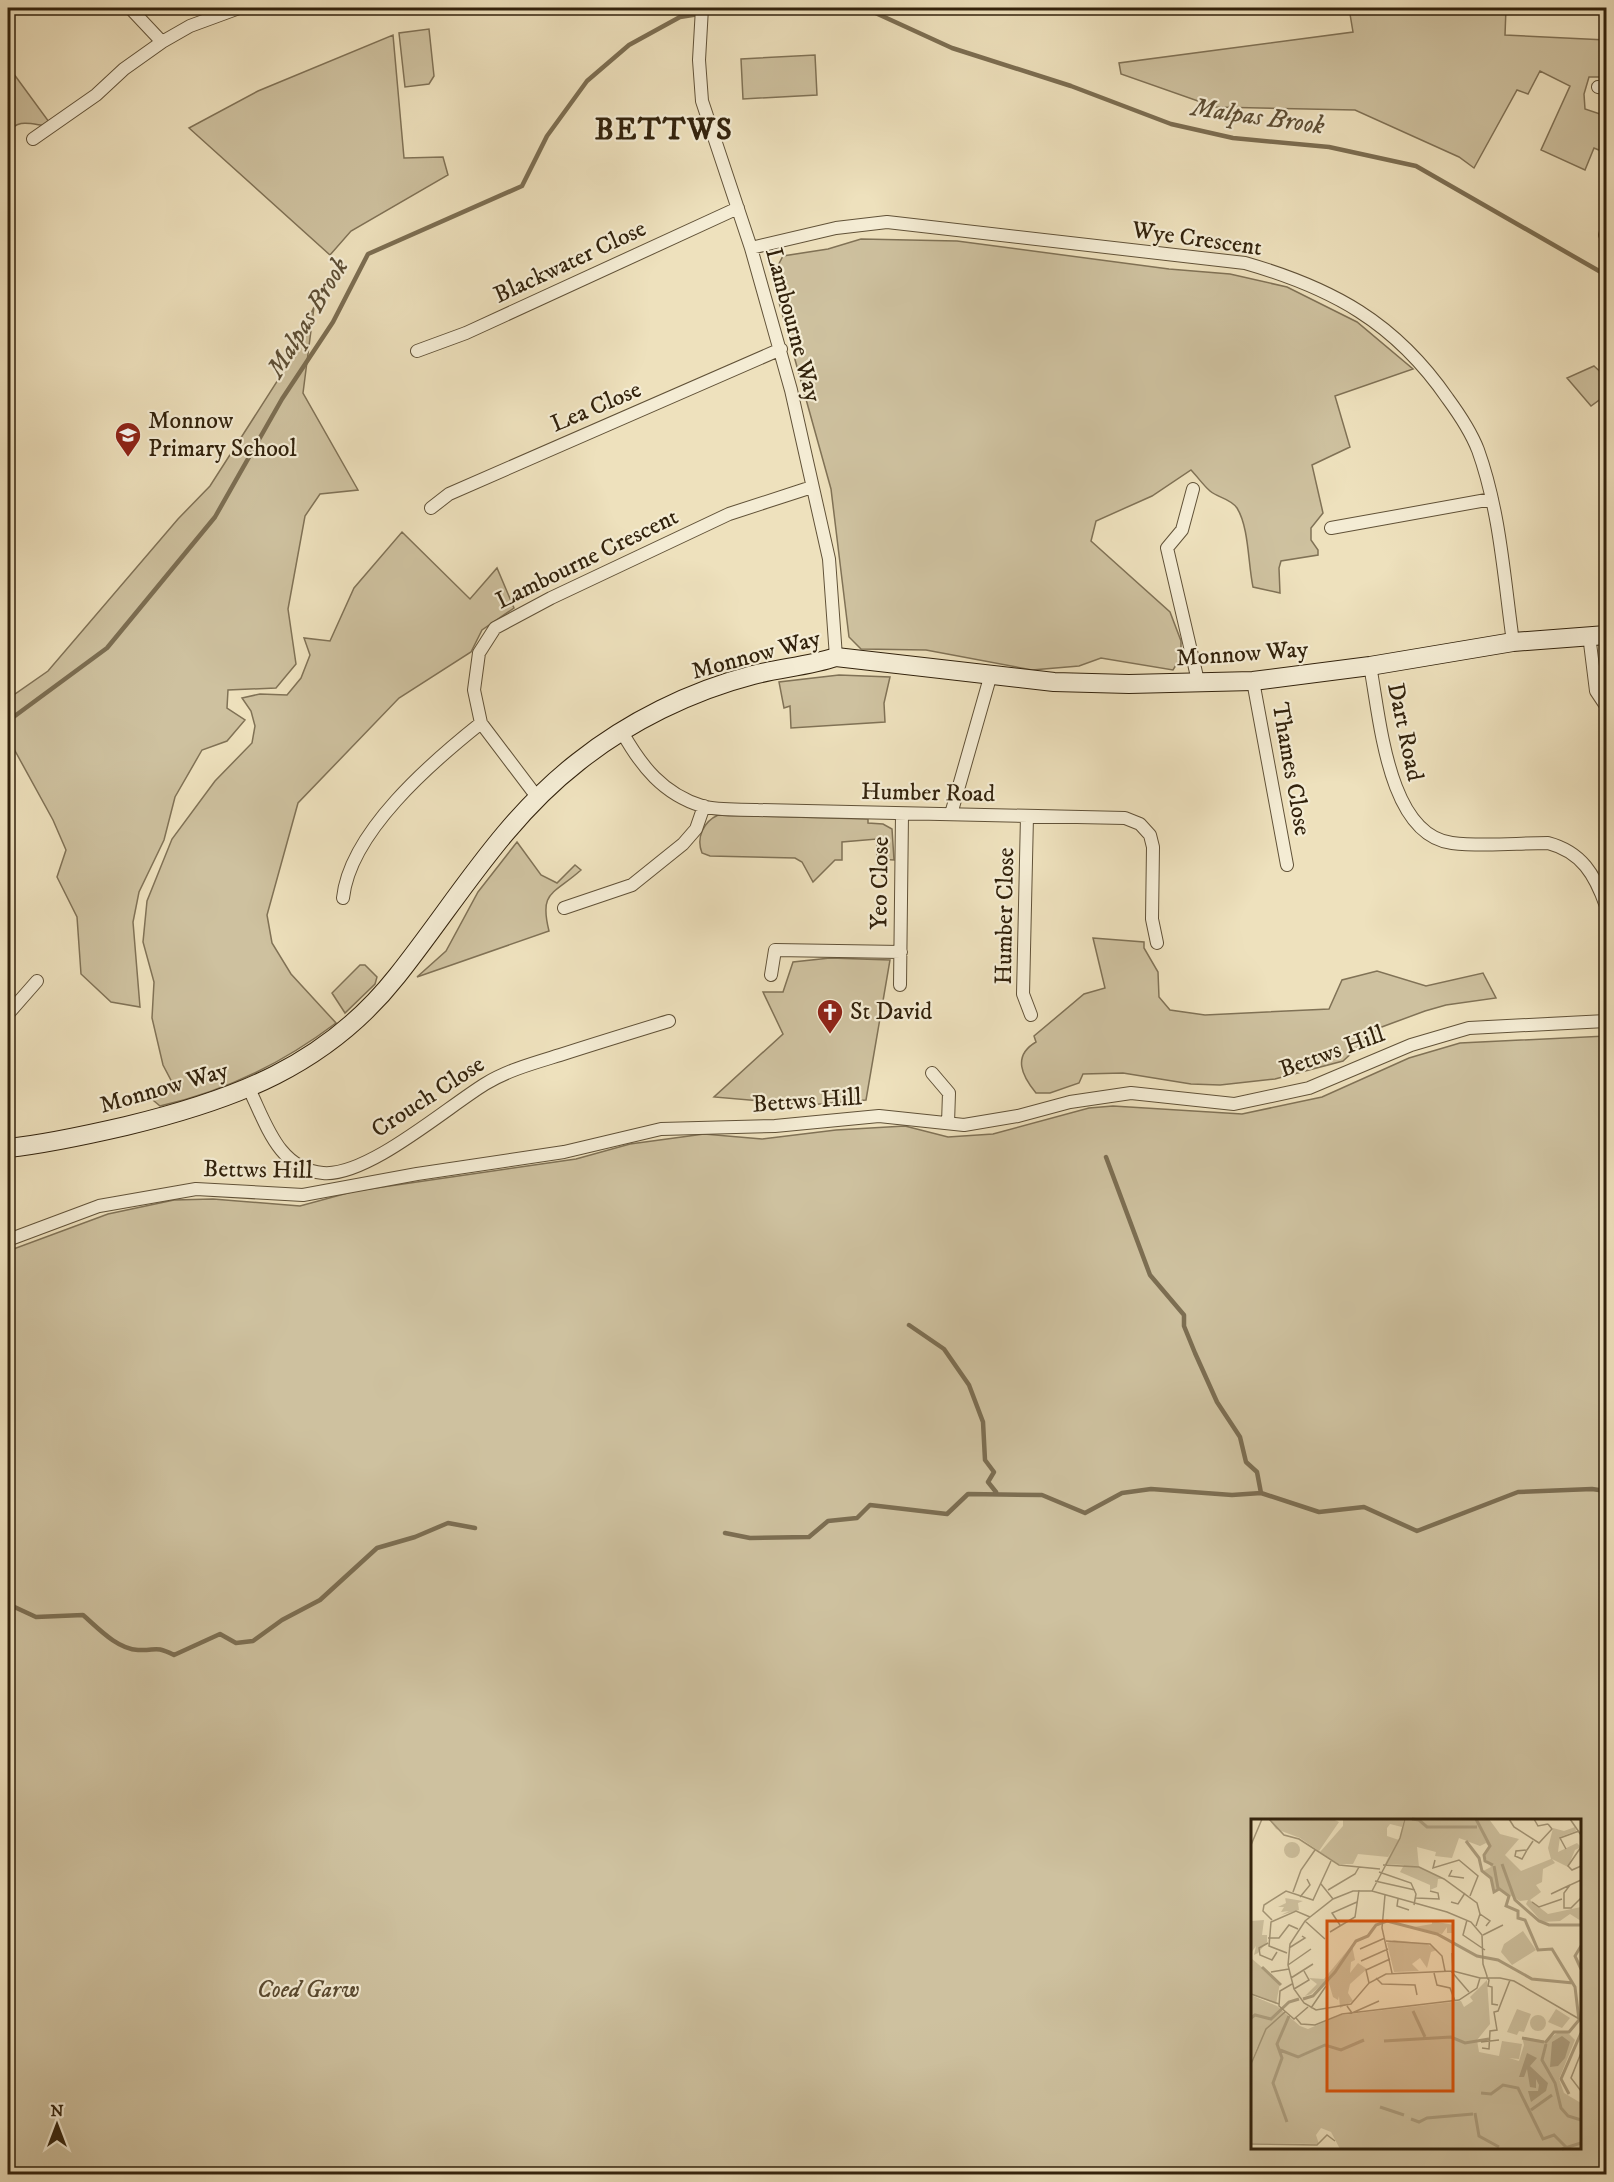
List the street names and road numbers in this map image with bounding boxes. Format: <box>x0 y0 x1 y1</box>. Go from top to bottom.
street label: Blackwater Close <box>489 214 651 310</box>
street label: Wye Crescent <box>1129 215 1264 263</box>
street label: Lambourne Way <box>758 245 828 406</box>
street label: Lea Close <box>546 375 646 439</box>
street label: Lambourne Crescent <box>491 502 684 616</box>
street label: Monnow Way <box>688 623 824 687</box>
street label: Monnow Way <box>1175 634 1310 674</box>
street label: Dart Road <box>1380 680 1430 784</box>
street label: Thames Close <box>1265 700 1317 838</box>
street label: Humber Road <box>861 777 995 809</box>
street label: Yeo Close <box>864 836 896 930</box>
street label: Humber Close <box>989 847 1021 985</box>
street label: Bettws Hill <box>1275 1019 1389 1085</box>
street label: Crouch Close <box>366 1049 490 1145</box>
street label: Monnow Way <box>96 1055 232 1121</box>
street label: Bettws Hill <box>751 1082 864 1120</box>
street label: Bettws Hill <box>203 1154 314 1186</box>

